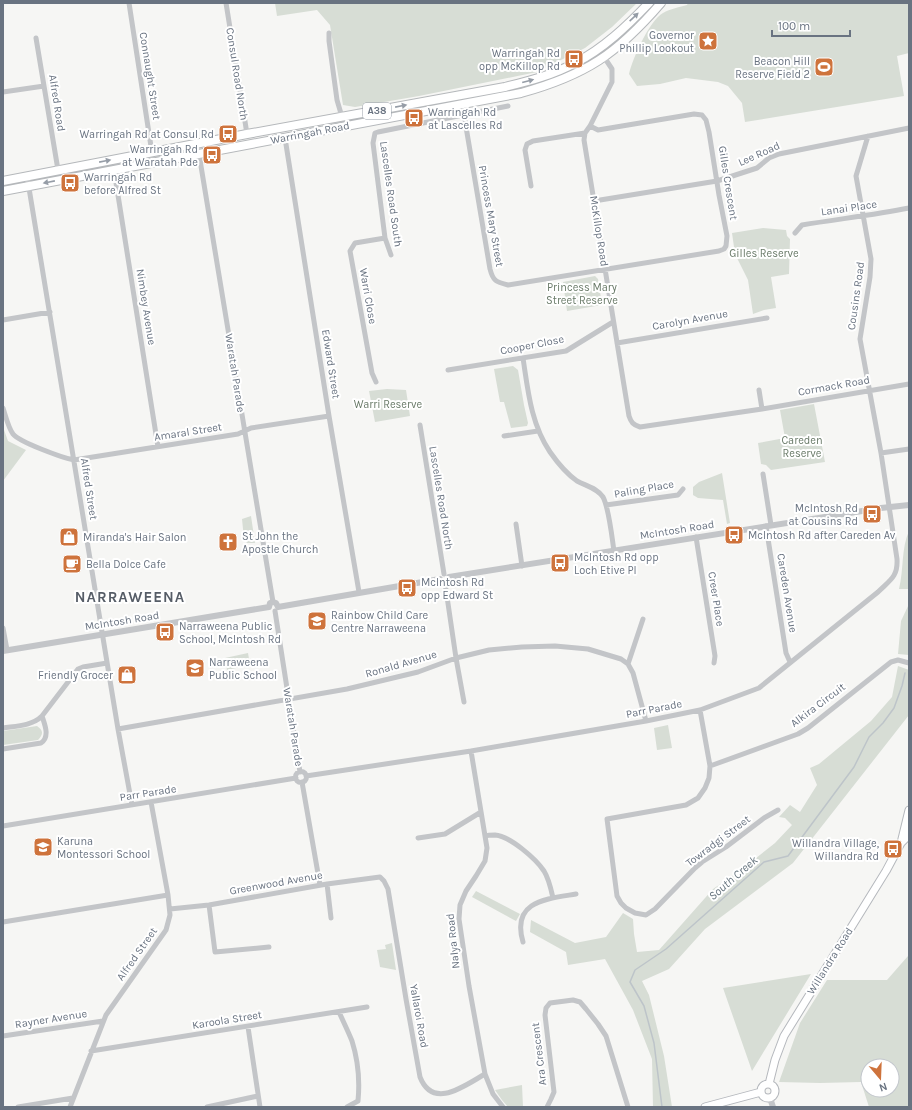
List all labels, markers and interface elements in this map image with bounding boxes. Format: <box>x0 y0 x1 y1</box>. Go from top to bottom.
scale bar <box>772 12 850 38</box>
one-way arrow <box>629 13 639 22</box>
text: 100 m <box>778 19 810 33</box>
street label: Consul Road North <box>223 27 251 121</box>
place label: Governor Phillip Lookout <box>619 29 694 55</box>
place icon: Governor Phillip Lookout <box>697 30 719 52</box>
street label: Connaught Street <box>137 31 163 121</box>
place label: Warringah Rd opp McKillop Rd <box>479 47 560 73</box>
bus stop icon: Warringah Rd opp McKillop Rd <box>563 48 585 70</box>
place label: Beacon Hill Reserve Field 2 <box>735 55 810 81</box>
sports icon: Beacon Hill Reserve Field 2 <box>813 56 835 78</box>
street label: Alfred Road <box>46 74 68 132</box>
one-way arrow <box>522 78 534 84</box>
road number: A38 <box>363 103 391 119</box>
one-way arrow <box>395 103 407 109</box>
place label: Warringah Rd at Lascelles Rd <box>428 106 503 132</box>
bus stop icon: Warringah Rd at Lascelles Rd <box>403 107 425 129</box>
street label: Warringah Road <box>269 119 351 147</box>
bus stop icon: Warringah Rd at Consul Rd <box>217 123 239 145</box>
place label: Warringah Rd at Consul Rd <box>80 128 214 141</box>
street label: Lee Road <box>736 139 782 169</box>
street label: Lascelles Road South <box>377 140 405 248</box>
place label: Warringah Rd at Waratah Pde <box>122 143 198 169</box>
bus stop icon: Warringah Rd at Waratah Pde <box>201 144 223 166</box>
street label: Gilles Crescent <box>716 145 740 221</box>
one-way arrow <box>99 158 111 164</box>
street label: Princess Mary Street <box>476 164 506 268</box>
place label: Warringah Rd before Alfred St <box>84 171 161 197</box>
bus stop icon: Warringah Rd before Alfred St <box>59 172 81 194</box>
one-way arrow <box>43 180 55 186</box>
street label: McKillop Road <box>587 195 611 267</box>
street label: Lanai Place <box>820 198 878 218</box>
park label: Gilles Reserve <box>729 247 799 260</box>
street label: Cousins Road <box>845 261 867 331</box>
street label: Warri Close <box>357 267 379 325</box>
street label: Nimbey Avenue <box>134 268 159 346</box>
park label: Princess Mary Street Reserve <box>546 281 618 307</box>
street label: Carolyn Avenue <box>651 307 729 333</box>
street label: Edward Street <box>319 328 343 400</box>
street label: Cooper Close <box>499 332 565 358</box>
street label: Waratah Parade <box>222 333 248 414</box>
street label: Cormack Road <box>797 373 871 399</box>
park label: Warri Reserve <box>354 398 423 411</box>
street label: Amaral Street <box>153 420 223 444</box>
park label: Careden Reserve <box>781 434 823 460</box>
street label: Lascelles Road North <box>426 445 456 551</box>
street label: Alfred Street <box>78 457 100 521</box>
street label: Paling Place <box>613 477 675 501</box>
place label: McIntosh Rd at Cousins Rd <box>788 502 858 528</box>
bus stop icon: McIntosh Rd at Cousins Rd <box>861 503 883 525</box>
street label: McIntosh Road <box>639 518 715 542</box>
bus stop icon: McIntosh Rd after Careden Av <box>723 524 745 546</box>
shop icon: Miranda's Hair Salon <box>58 526 80 548</box>
place label: McIntosh Rd after Careden Av <box>748 529 896 542</box>
place label: St John the Apostle Church <box>242 530 318 556</box>
place label: Miranda's Hair Salon <box>83 531 186 544</box>
church icon: St John the Apostle Church <box>217 531 239 553</box>
place label: McIntosh Rd opp Loch Etive Pl <box>574 551 659 577</box>
bus stop icon: McIntosh Rd opp Loch Etive Pl <box>549 552 571 574</box>
street label: Careden Avenue <box>774 552 800 634</box>
cafe icon: Bella Dolce Cafe <box>61 553 83 575</box>
place label: Bella Dolce Cafe <box>86 558 166 571</box>
street label: Creer Place <box>705 571 727 628</box>
place label: McIntosh Rd opp Edward St <box>421 576 493 602</box>
bus stop icon: McIntosh Rd opp Edward St <box>396 577 418 599</box>
district label: NARRAWEENA <box>75 588 185 606</box>
street label: McIntosh Road <box>84 609 160 633</box>
place label: Rainbow Child Care Centre Narraweena <box>331 609 428 635</box>
school or university icon: Rainbow Child Care Centre Narraweena <box>306 610 328 632</box>
place label: Narraweena Public School, McIntosh Rd <box>179 620 281 646</box>
bus stop icon: Narraweena Public School, McIntosh Rd <box>154 621 176 643</box>
street label: Ronald Avenue <box>364 647 439 680</box>
place label: Narraweena Public School <box>209 656 277 682</box>
school or university icon: Narraweena Public School <box>184 657 206 679</box>
shop icon: Friendly Grocer <box>116 664 138 686</box>
place label: Friendly Grocer <box>38 669 113 682</box>
street label: Alkira Circuit <box>788 680 848 730</box>
street label: Waratah Parade <box>280 687 306 768</box>
street label: Parr Parade <box>625 697 684 721</box>
street label: Parr Parade <box>119 782 178 804</box>
street label: Towradgi Street <box>683 812 753 870</box>
place label: Karuna Montessori School <box>57 835 150 861</box>
school or university icon: Karuna Montessori School <box>32 836 54 858</box>
place label: Willandra Village, Willandra Rd <box>792 837 879 863</box>
bus stop icon: Willandra Village, Willandra Rd <box>882 838 904 860</box>
water label: South Creek <box>706 852 761 903</box>
street label: Greenwood Avenue <box>228 868 324 898</box>
street label: Nalya Road <box>444 913 462 969</box>
street label: Alfred Street <box>114 925 160 983</box>
street label: Willandra Road <box>804 925 856 997</box>
street label: Yallaroi Road <box>407 983 431 1049</box>
street label: Rayner Avenue <box>14 1007 88 1031</box>
street label: Karoola Street <box>191 1008 263 1032</box>
street label: Ara Crescent <box>529 1022 549 1086</box>
north arrow <box>860 1058 900 1098</box>
text: N <box>877 1080 889 1094</box>

